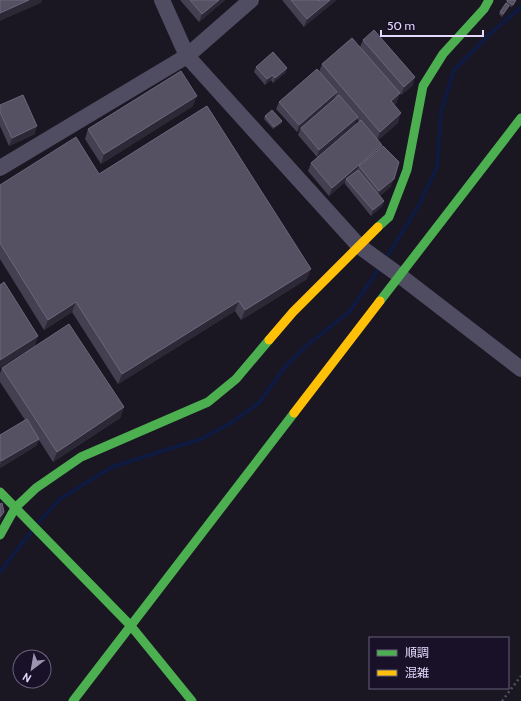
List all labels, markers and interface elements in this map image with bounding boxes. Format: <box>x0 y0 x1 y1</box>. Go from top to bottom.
scale bar <box>381 12 483 38</box>
text: 50 m <box>387 18 415 33</box>
legend <box>369 637 509 689</box>
text: 順調 <box>405 645 429 660</box>
north arrow <box>12 649 52 689</box>
text: 混雑 <box>405 665 429 680</box>
text: N <box>20 670 34 686</box>

